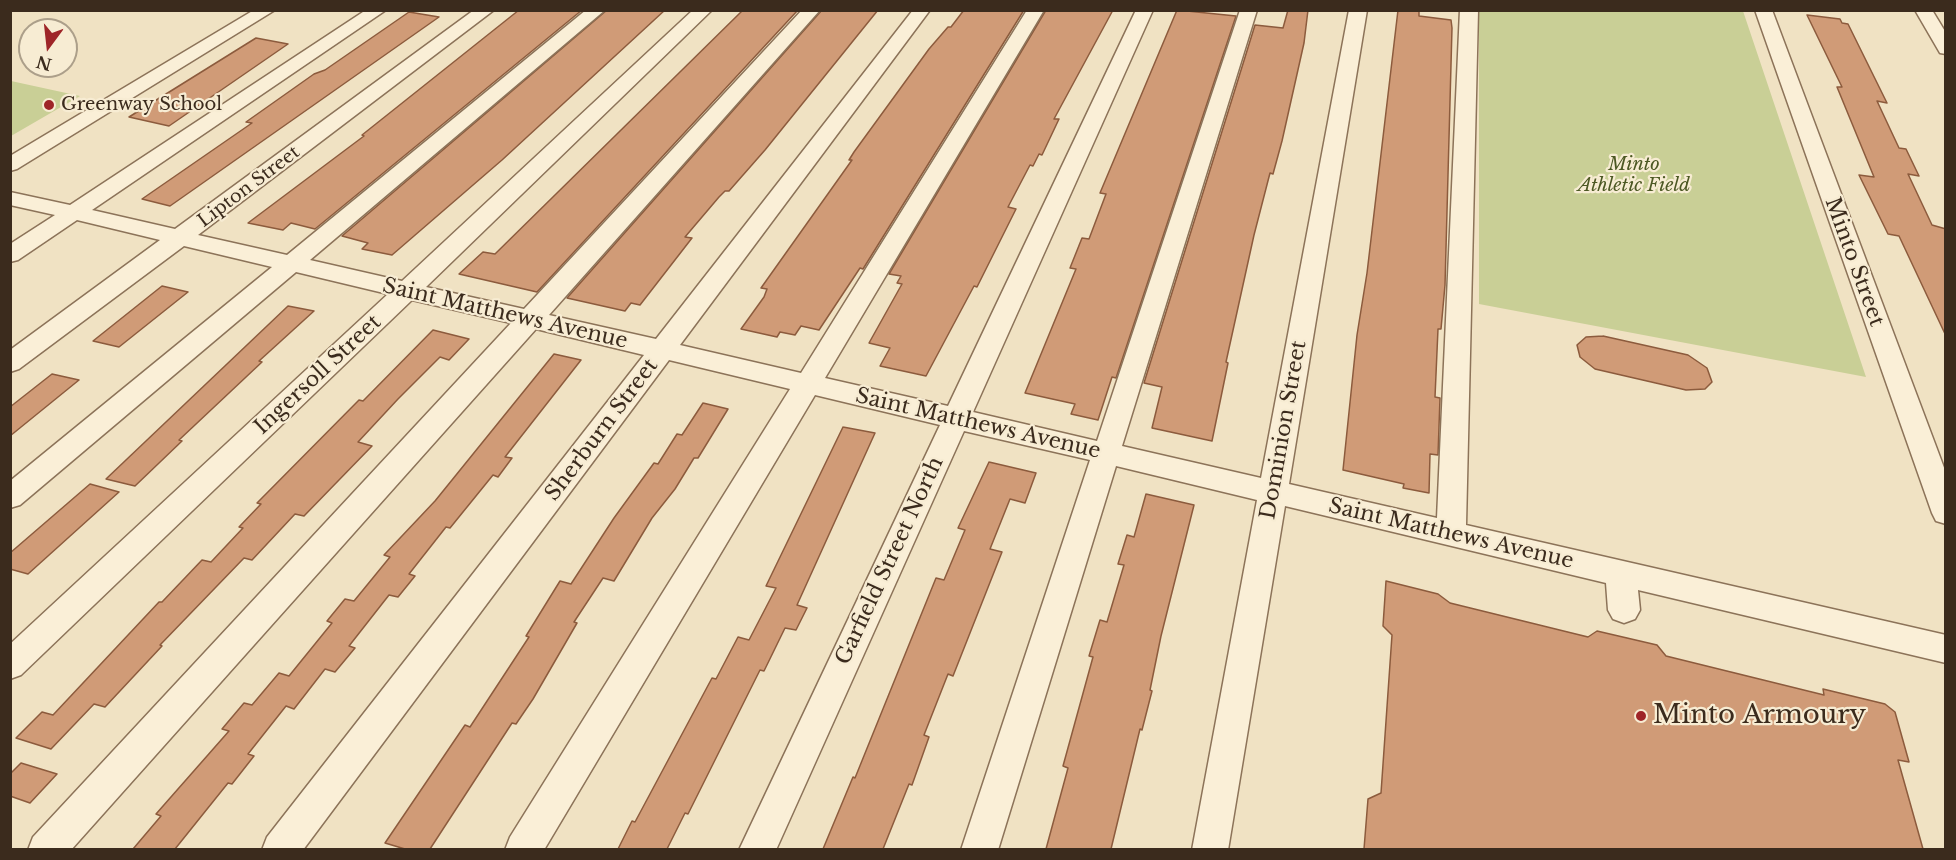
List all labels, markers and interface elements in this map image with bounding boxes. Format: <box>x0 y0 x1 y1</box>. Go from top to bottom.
north arrow <box>18 18 78 78</box>
text: N <box>34 52 54 75</box>
place label: Greenway School <box>61 94 222 116</box>
marker: Greenway School <box>42 98 56 112</box>
street label: Lipton Street <box>194 142 304 232</box>
park label: Minto Athletic Field <box>1578 154 1690 196</box>
street label: Minto Street <box>1819 194 1889 330</box>
street label: Saint Matthews Avenue <box>380 274 630 354</box>
street label: Ingersoll Street <box>250 310 386 440</box>
street label: Dominion Street <box>1256 339 1312 521</box>
street label: Sherburn Street <box>540 354 664 506</box>
street label: Saint Matthews Avenue <box>853 384 1103 464</box>
street label: Garfield Street North <box>831 453 949 669</box>
street label: Saint Matthews Avenue <box>1326 494 1576 574</box>
place label: Minto Armoury <box>1653 700 1866 732</box>
marker: Minto Armoury <box>1634 709 1648 723</box>

